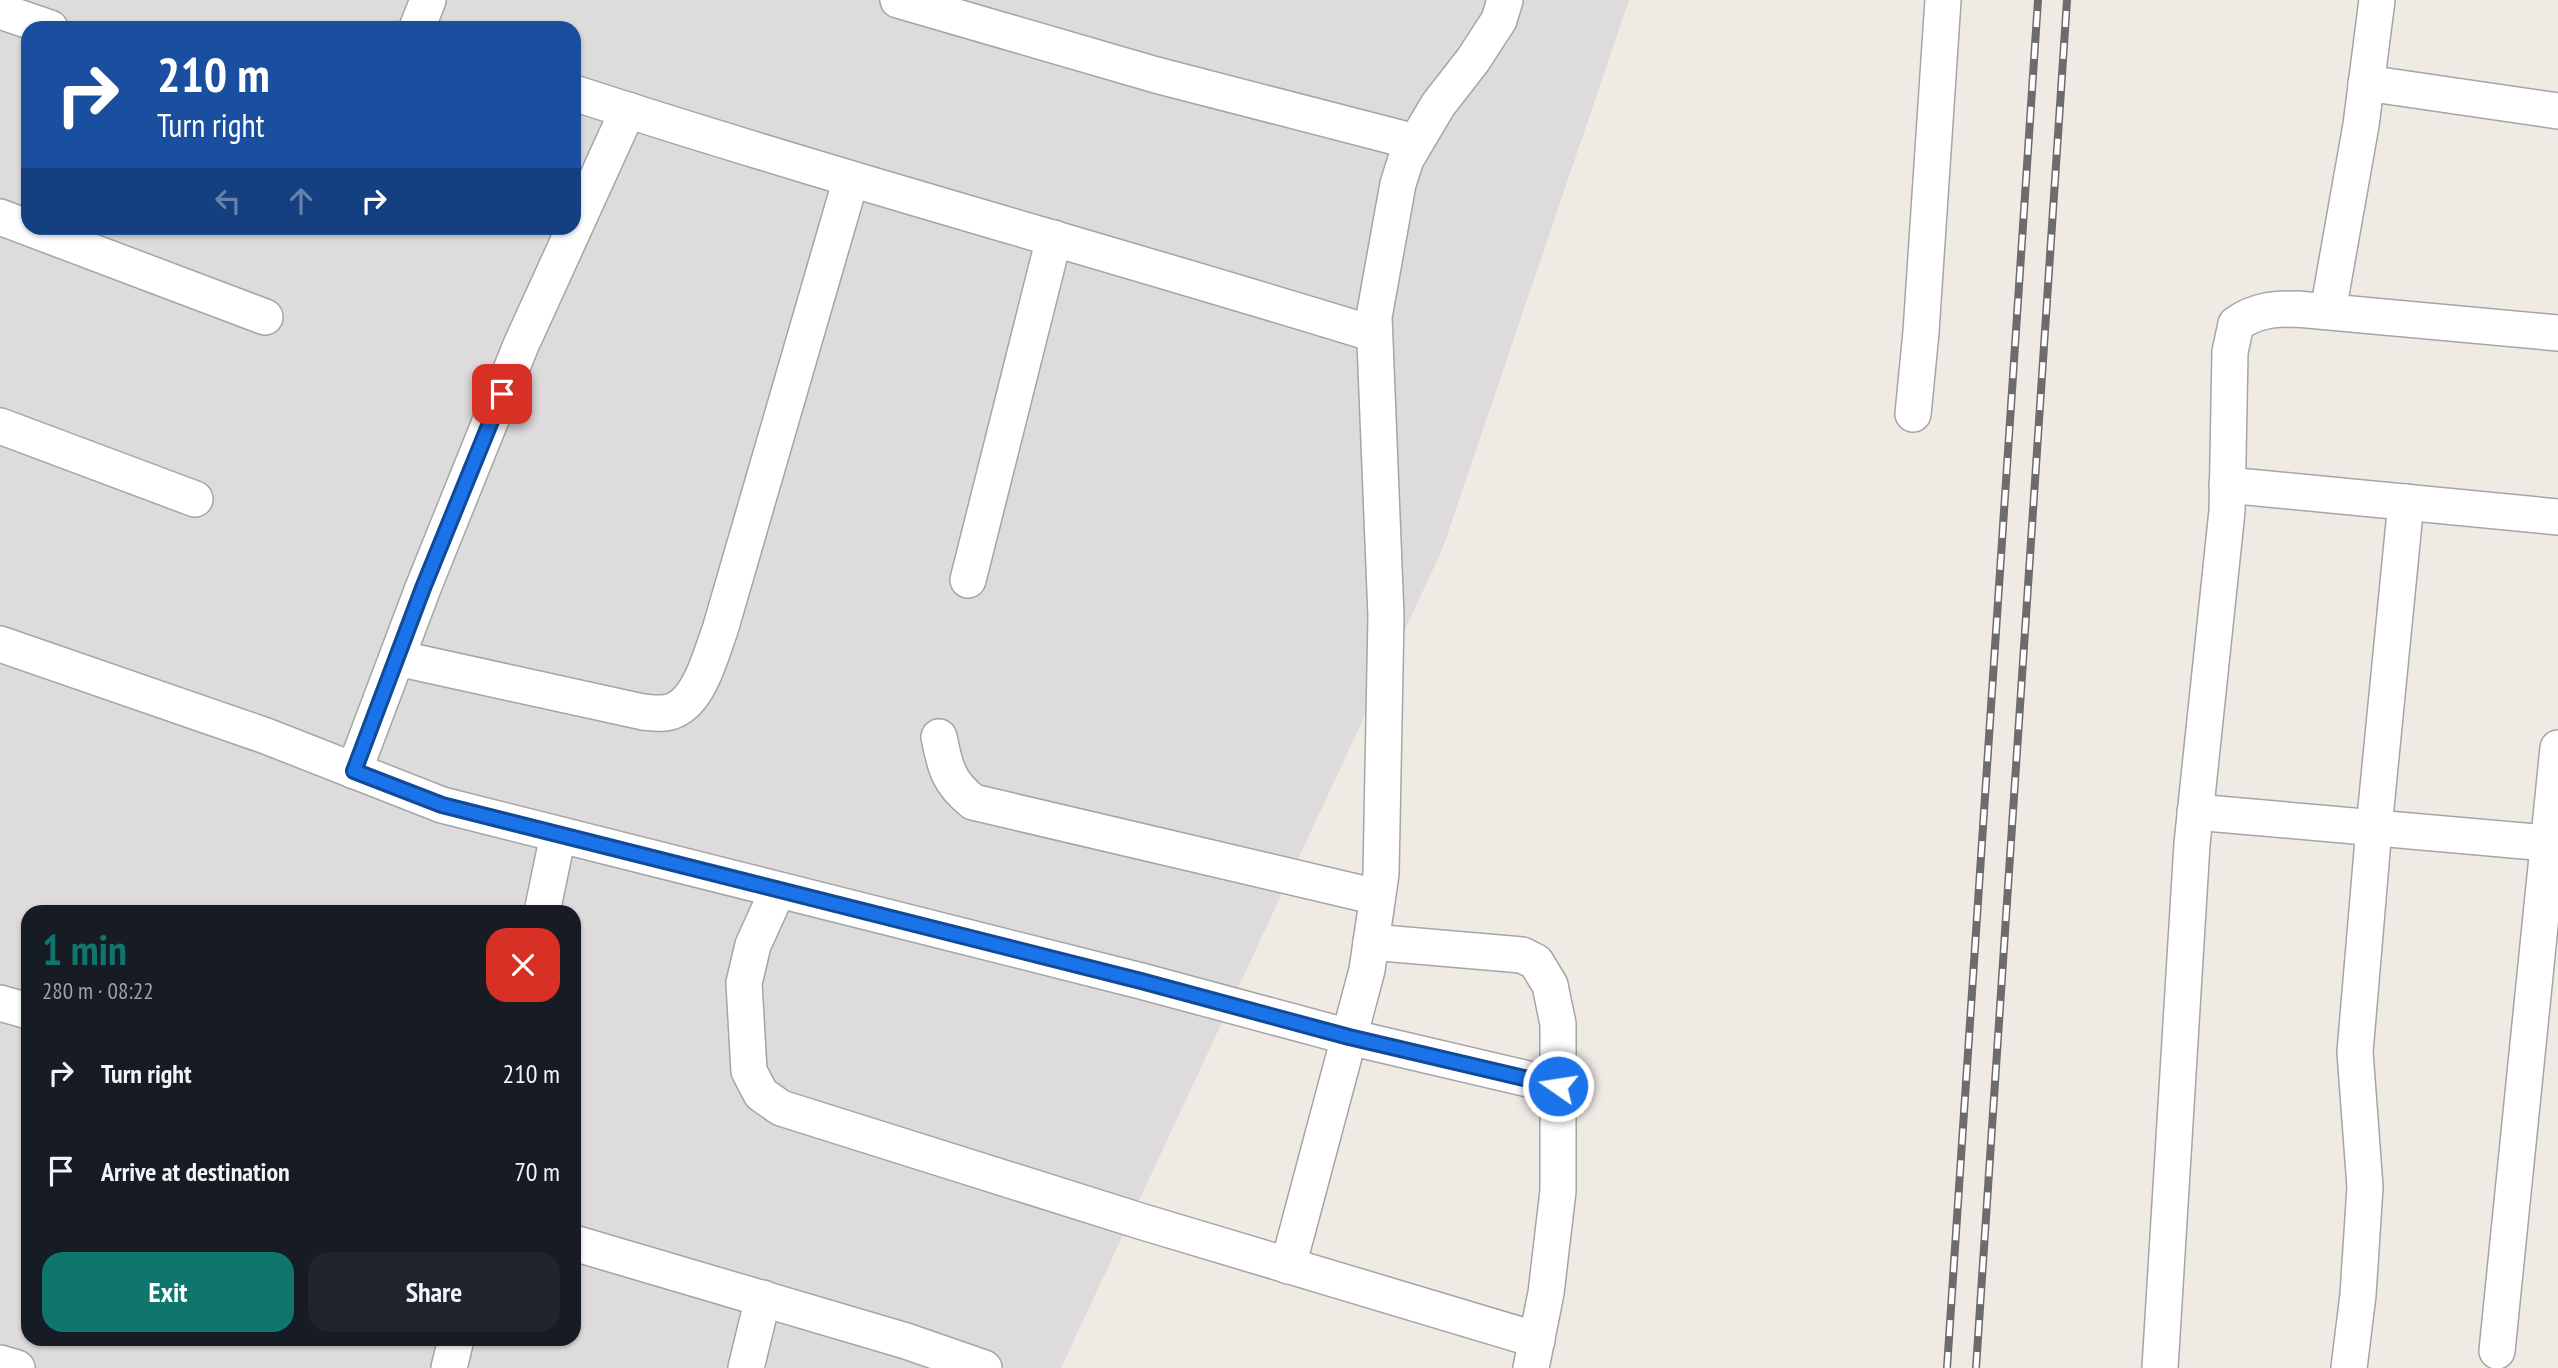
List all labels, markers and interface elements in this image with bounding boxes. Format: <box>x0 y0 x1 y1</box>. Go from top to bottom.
text: 210 m <box>157 42 270 106</box>
icon: right <box>42 49 133 140</box>
text: Turn right <box>157 104 265 146</box>
icon: left <box>209 182 247 220</box>
icon: ahead <box>282 182 320 220</box>
icon: right <box>355 182 393 220</box>
pin <box>472 364 532 424</box>
icon: arrive <box>483 375 521 413</box>
text: 1 min <box>42 922 127 977</box>
button: close <box>486 928 560 1002</box>
text: 280 m · 08:22 <box>42 976 154 1005</box>
position arrow <box>1521 1049 1595 1123</box>
icon: right <box>42 1054 80 1092</box>
text: Turn right <box>101 1057 192 1090</box>
text: 210 m <box>502 1057 560 1090</box>
icon: arrive <box>42 1152 80 1190</box>
text: Arrive at destination <box>101 1155 290 1188</box>
text: 70 m <box>514 1155 560 1188</box>
button: Exit <box>42 1252 294 1332</box>
button: Share <box>308 1252 560 1332</box>

